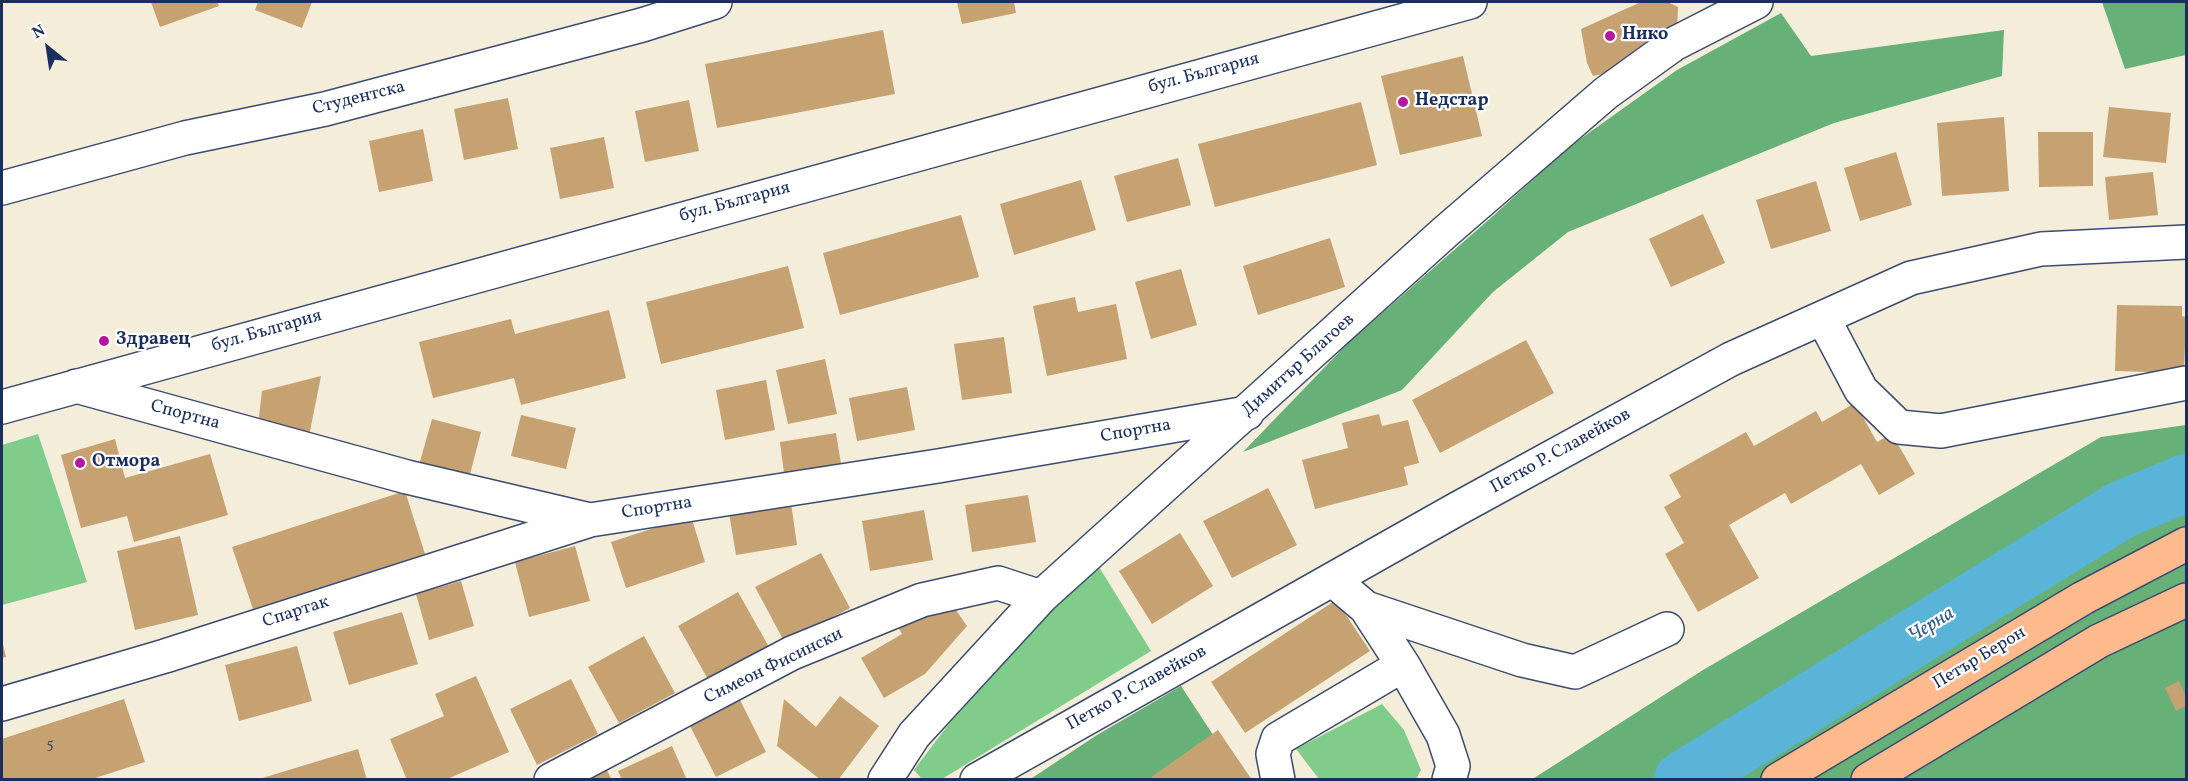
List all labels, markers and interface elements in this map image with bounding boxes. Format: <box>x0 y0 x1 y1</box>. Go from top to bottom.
north arrow <box>18 18 78 78</box>
text: N <box>28 20 50 45</box>
place label: Нико <box>1622 25 1668 47</box>
marker: Нико <box>1603 29 1617 43</box>
street label: бул. България <box>1146 49 1262 99</box>
street label: Студентска <box>311 77 407 121</box>
place label: Недстар <box>1415 91 1489 113</box>
marker: Недстар <box>1396 95 1410 109</box>
street label: бул. България <box>677 178 793 228</box>
street label: бул. България <box>209 306 325 358</box>
street label: Димитър Благоев <box>1238 310 1360 422</box>
place label: Здравец <box>116 330 191 352</box>
marker: Здравец <box>97 334 111 348</box>
street label: Спортна <box>148 396 222 436</box>
street label: Петко Р. Славейков <box>1487 404 1635 500</box>
street label: Спортна <box>1099 415 1173 449</box>
place label: Отмора <box>92 452 160 474</box>
marker: Отмора <box>73 456 87 470</box>
street label: Спортна <box>620 493 694 525</box>
street label: Спартак <box>260 592 332 634</box>
water label: Черна <box>1905 603 1959 649</box>
street label: Петър Берон <box>1930 623 2030 695</box>
street label: Симеон Фисински <box>701 624 847 710</box>
street label: Петко Р. Славейков <box>1063 641 1211 737</box>
house number: 5 <box>46 736 54 754</box>

